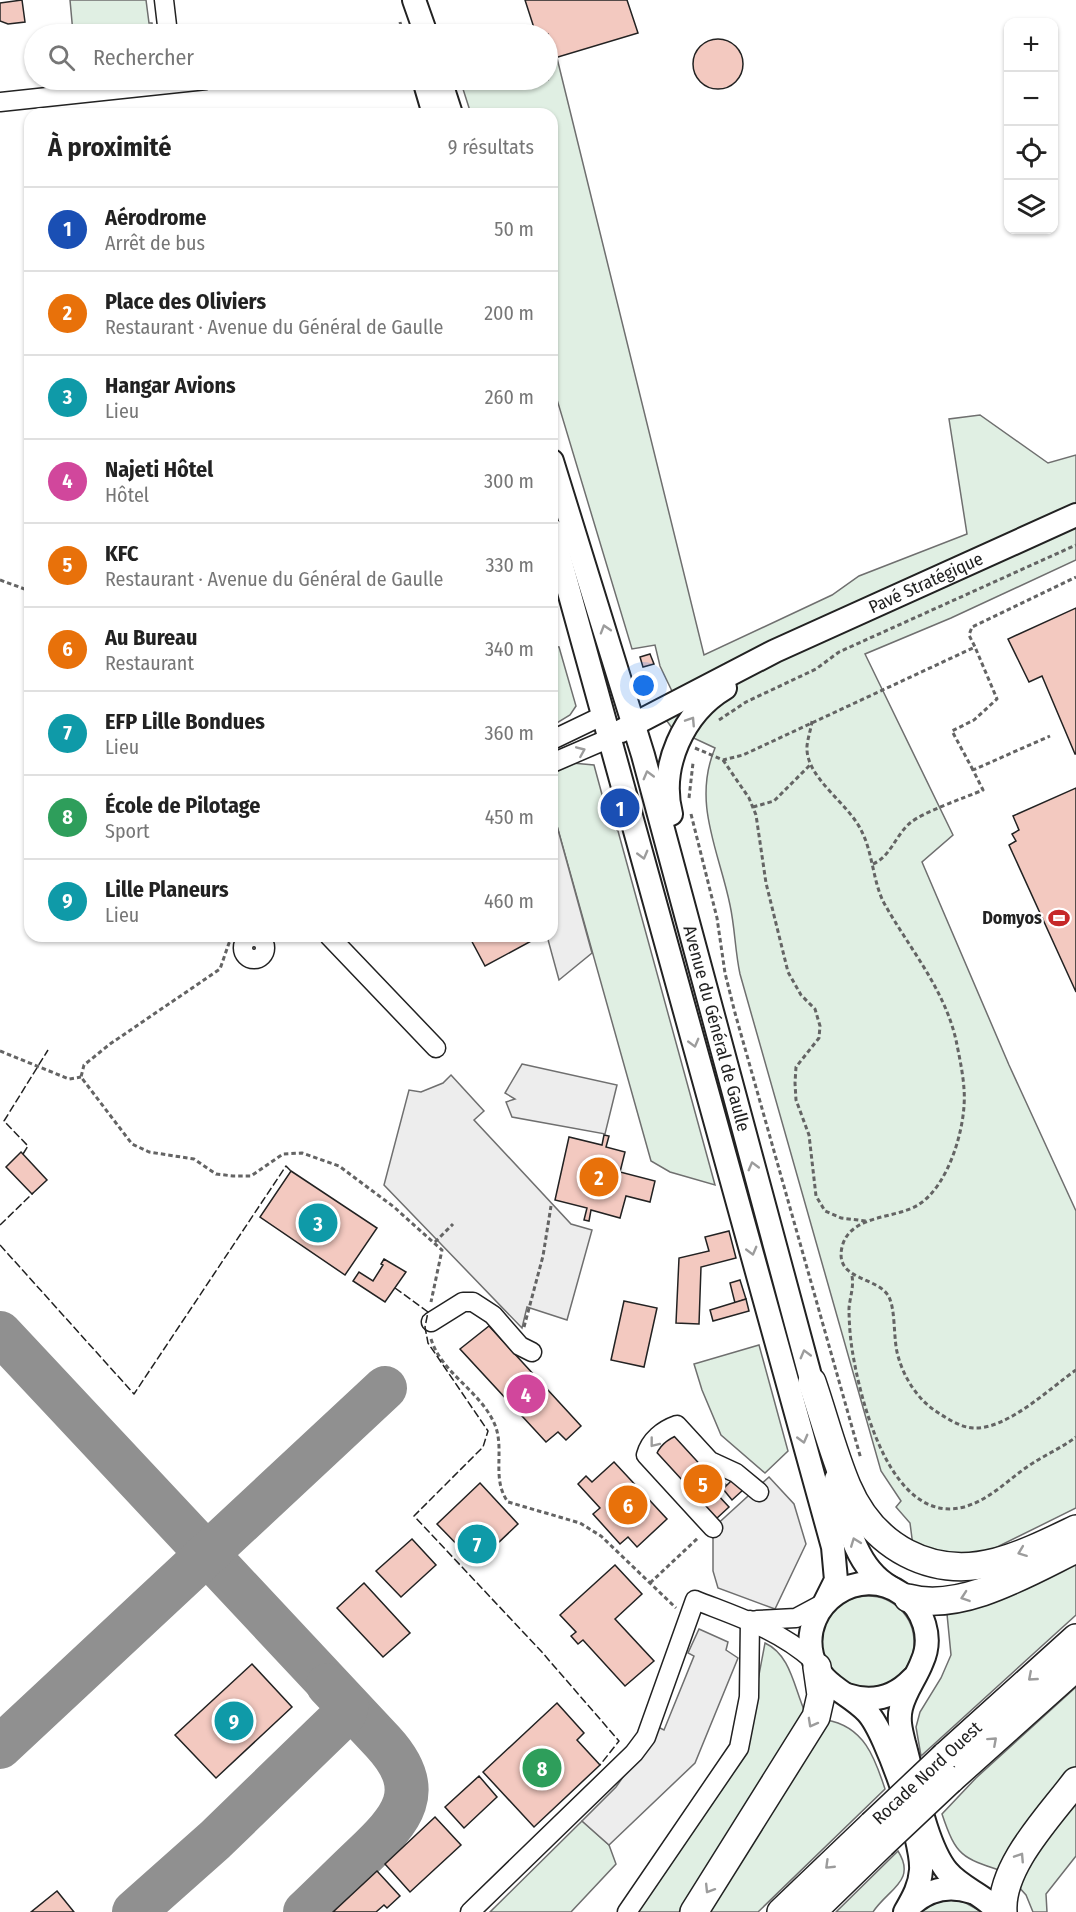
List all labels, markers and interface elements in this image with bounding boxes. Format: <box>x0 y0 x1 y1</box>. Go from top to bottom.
map controls <box>1004 18 1058 234</box>
button: + <box>1004 18 1058 72</box>
search box <box>24 24 558 90</box>
icon: search <box>45 41 78 74</box>
text: Rechercher <box>93 44 194 71</box>
button: − <box>1004 72 1058 126</box>
button: locate <box>1004 126 1058 180</box>
text: À proximité <box>48 132 171 163</box>
text: 9 résultats <box>448 135 534 159</box>
button: layers <box>1004 180 1058 234</box>
text: Aérodrome <box>105 204 206 231</box>
text: 1 <box>63 217 72 241</box>
text: 50 m <box>494 217 534 241</box>
text: Arrêt de bus <box>105 231 205 255</box>
text: Place des Oliviers <box>105 288 266 315</box>
text: 2 <box>63 301 72 325</box>
text: 200 m <box>484 301 534 325</box>
text: Restaurant · Avenue du Général de Gaulle <box>105 315 443 339</box>
text: Hangar Avions <box>105 372 236 399</box>
text: 3 <box>63 385 72 409</box>
text: 260 m <box>485 385 534 409</box>
text: Lieu <box>105 399 139 423</box>
text: Najeti Hôtel <box>105 456 213 483</box>
text: 4 <box>62 469 73 493</box>
text: 300 m <box>484 469 534 493</box>
text: Hôtel <box>105 483 149 507</box>
text: KFC <box>105 540 139 567</box>
street label: Pavé Stratégique <box>865 547 986 618</box>
text: 5 <box>63 553 72 577</box>
text: 330 m <box>485 553 534 577</box>
text: Restaurant · Avenue du Général de Gaulle <box>105 567 443 591</box>
text: Au Bureau <box>105 624 197 651</box>
one-way arrow <box>600 624 612 635</box>
text: 6 <box>62 637 73 661</box>
text: 340 m <box>485 637 534 661</box>
text: Restaurant <box>105 651 194 675</box>
your location <box>629 671 658 700</box>
text: EFP Lille Bondues <box>105 708 265 735</box>
one-way arrow <box>683 717 695 727</box>
text: 7 <box>63 721 72 745</box>
text: 360 m <box>485 721 534 745</box>
text: Lieu <box>105 735 139 759</box>
one-way arrow <box>575 746 586 758</box>
one-way arrow <box>643 770 655 781</box>
pin: 1 <box>600 786 640 830</box>
text: École de Pilotage <box>105 792 260 819</box>
text: 8 <box>62 805 73 829</box>
text: 450 m <box>485 805 534 829</box>
text: Sport <box>105 819 150 843</box>
one-way arrow <box>636 849 648 860</box>
text: Lille Planeurs <box>105 876 229 903</box>
text: 9 <box>62 889 73 913</box>
text: 460 m <box>484 889 534 913</box>
text: Lieu <box>105 903 139 927</box>
sports icon: Domyos <box>1047 906 1071 930</box>
place label: Domyos <box>982 907 1042 929</box>
street label: Avenue du Général de Gaulle <box>678 923 755 1134</box>
one-way arrow <box>687 1038 700 1048</box>
pin: 2 <box>580 1154 618 1200</box>
one-way arrow <box>748 1161 760 1172</box>
pin: 3 <box>298 1200 338 1246</box>
one-way arrow <box>744 1246 757 1256</box>
one-way arrow <box>799 1349 812 1359</box>
pin: 4 <box>506 1372 546 1416</box>
one-way arrow <box>796 1434 808 1444</box>
one-way arrow <box>650 1436 661 1447</box>
pin: 5 <box>684 1462 722 1506</box>
pin: 6 <box>608 1482 648 1528</box>
pin: 7 <box>458 1522 496 1566</box>
one-way arrow <box>849 1538 862 1548</box>
one-way arrow <box>1017 1545 1028 1557</box>
one-way arrow <box>960 1589 970 1602</box>
one-way arrow <box>1028 1670 1039 1681</box>
pin: 9 <box>214 1698 254 1744</box>
one-way arrow <box>808 1717 819 1727</box>
street label: Rocade Nord Ouest <box>868 1717 986 1829</box>
one-way arrow <box>987 1737 997 1748</box>
pin: 8 <box>522 1746 562 1790</box>
one-way arrow <box>1013 1853 1025 1863</box>
one-way arrow <box>826 1858 836 1869</box>
one-way arrow <box>705 1882 716 1893</box>

